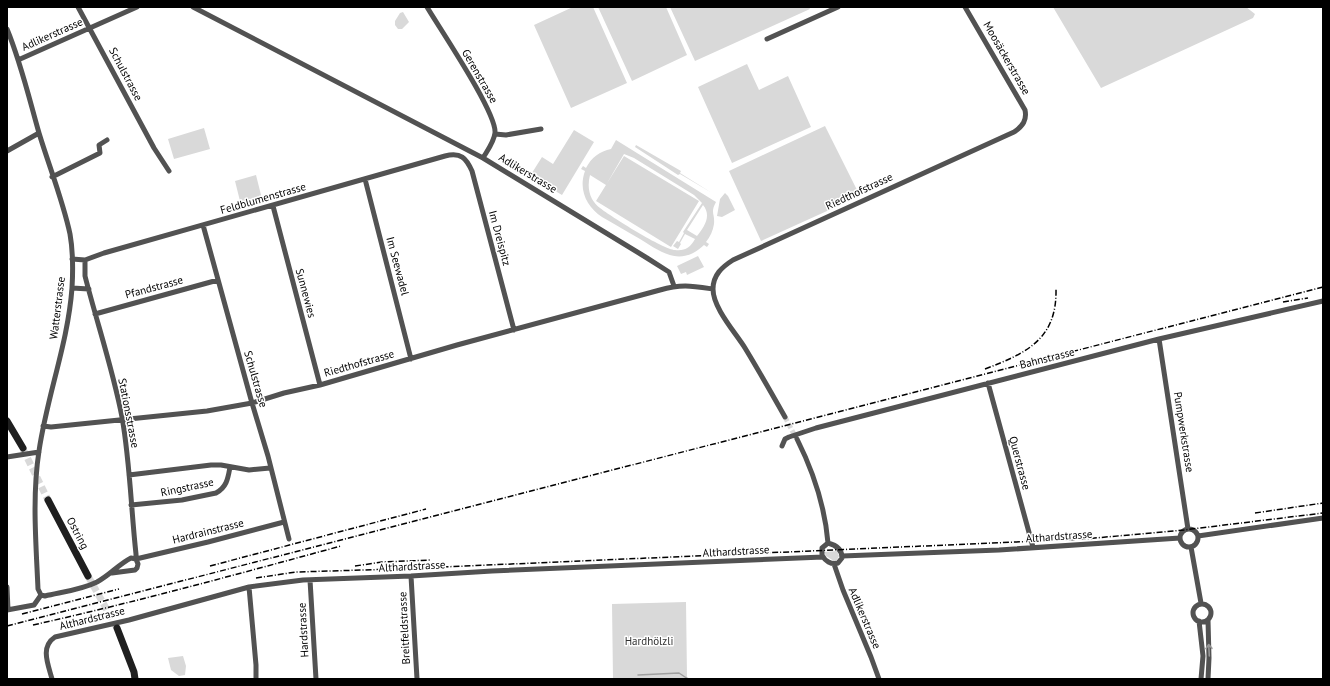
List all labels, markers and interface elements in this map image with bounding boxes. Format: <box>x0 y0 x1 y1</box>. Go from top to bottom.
street label: Adlikerstrasse <box>19 14 85 54</box>
street label: Moosäckerstrasse <box>980 19 1034 98</box>
street label: Schulstrasse <box>106 45 146 103</box>
street label: Gerenstrasse <box>459 46 501 106</box>
street label: Adlikerstrasse <box>496 150 560 196</box>
street label: Riedthofstrasse <box>823 169 895 213</box>
street label: Feldblumenstrasse <box>219 179 308 217</box>
street label: Im Dreispitz <box>486 209 514 267</box>
street label: Im Seewadel <box>383 235 413 298</box>
street label: Sunnewies <box>293 267 319 320</box>
street label: Pfandstrasse <box>123 272 185 301</box>
street label: Watterstrasse <box>46 275 68 340</box>
street label: Bahnstrasse <box>1018 344 1076 372</box>
street label: Riedthofstrasse <box>322 346 396 380</box>
street label: Schulstrasse <box>241 349 271 409</box>
street label: Stationsstrasse <box>115 377 143 449</box>
street label: Pumpwerkstrasse <box>1171 391 1197 474</box>
street label: Querstrasse <box>1006 435 1034 492</box>
street label: Ringstrasse <box>159 474 215 499</box>
street label: Ostring <box>64 514 92 552</box>
street label: Hardrainstrasse <box>171 515 246 547</box>
street label: Althardstrasse <box>1025 527 1093 545</box>
street label: Althardstrasse <box>702 542 770 560</box>
street label: Althardstrasse <box>378 557 446 575</box>
street label: Adlikerstrasse <box>846 585 884 651</box>
street label: Breitfeldstrasse <box>395 591 413 665</box>
street label: Hardstrasse <box>295 602 311 658</box>
street label: Althardstrasse <box>58 603 127 633</box>
park label: Hardhölzli <box>625 634 673 648</box>
one-way arrow <box>1205 644 1212 657</box>

